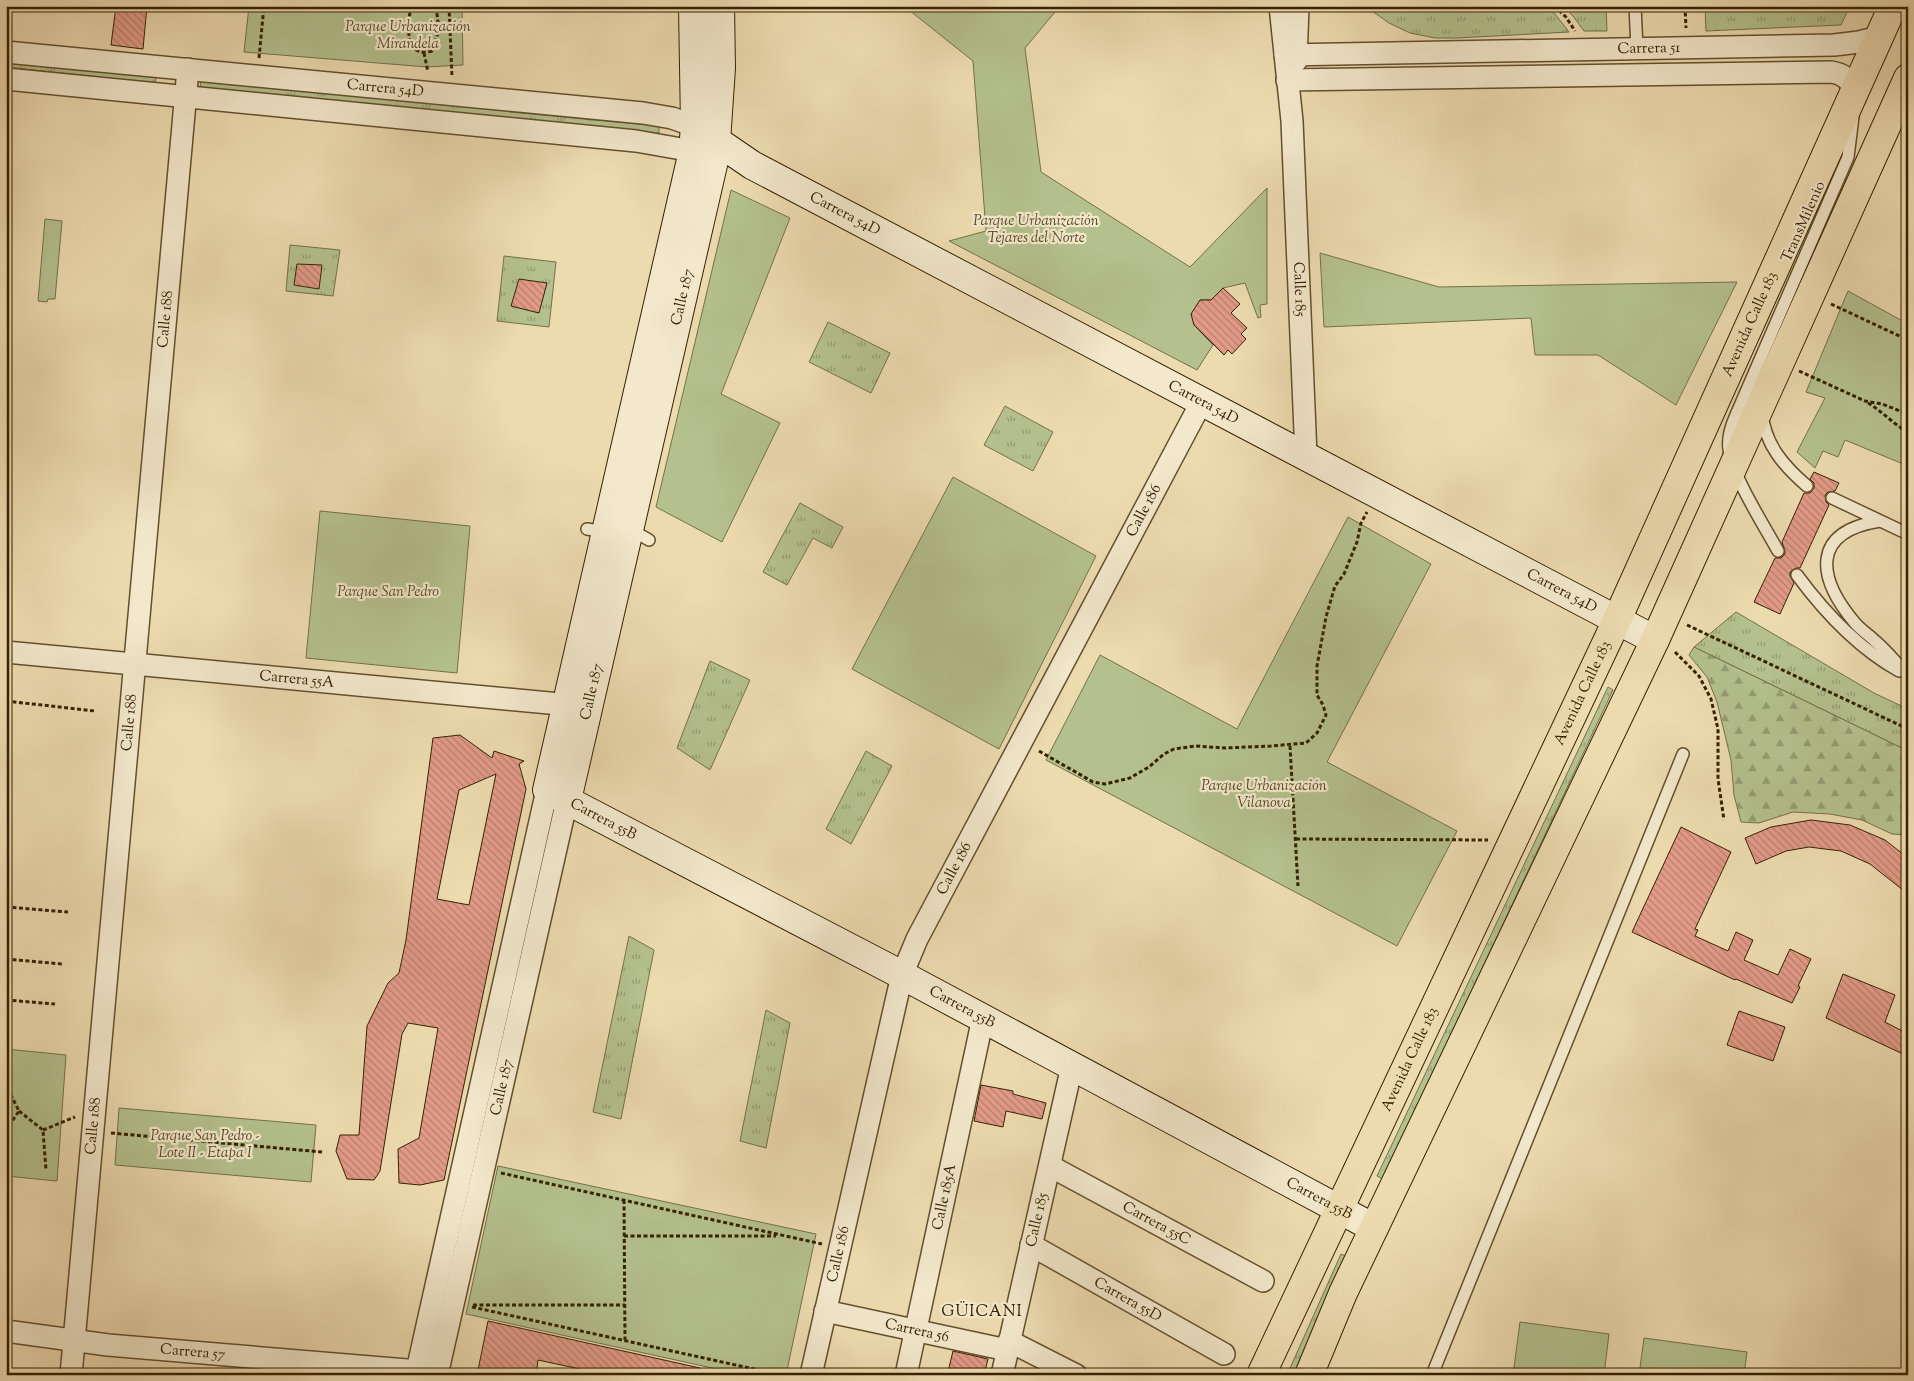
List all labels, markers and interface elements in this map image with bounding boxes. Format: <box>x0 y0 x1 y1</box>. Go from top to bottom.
park label: Parque Urbanización Mirandela <box>345 17 471 55</box>
street label: Carrera 51 <box>1617 37 1681 59</box>
street label: Carrera 54D <box>346 74 425 102</box>
street label: TransMilenio <box>1777 178 1831 266</box>
street label: Carrera 54D <box>806 187 884 241</box>
park label: Parque Urbanización Tejares del Norte <box>973 211 1099 249</box>
street label: Calle 185 <box>1287 261 1311 317</box>
street label: Calle 187 <box>666 266 699 327</box>
street label: Avenida Calle 183 <box>1717 268 1783 380</box>
street label: Calle 188 <box>153 290 179 349</box>
street label: Carrera 54D <box>1164 375 1242 430</box>
street label: Calle 186 <box>1121 480 1167 541</box>
street label: Carrera 54D <box>1523 564 1601 618</box>
park label: Parque San Pedro <box>337 582 439 603</box>
street label: Avenida Calle 183 <box>1549 637 1616 749</box>
street label: Calle 187 <box>575 661 609 722</box>
street label: Carrera 55A <box>258 665 335 693</box>
street label: Calle 188 <box>116 693 142 752</box>
park label: Parque Urbanización Vilanova <box>1201 776 1327 814</box>
street label: Carrera 55B <box>566 793 641 846</box>
street label: Calle 186 <box>932 838 977 899</box>
street label: Carrera 55B <box>925 981 999 1034</box>
street label: Avenida Calle 183 <box>1376 1004 1444 1115</box>
street label: Calle 187 <box>485 1056 519 1118</box>
street label: Calle 188 <box>80 1096 106 1156</box>
park label: Parque San Pedro - Lote II - Etapa I <box>150 1126 260 1164</box>
street label: Calle 185A <box>927 1162 962 1232</box>
street label: Carrera 55B <box>1282 1172 1356 1225</box>
street label: Calle 185 <box>1021 1191 1053 1249</box>
street label: Carrera 55C <box>1118 1196 1195 1251</box>
street label: Calle 186 <box>822 1224 855 1284</box>
street label: Carrera 55D <box>1090 1272 1166 1327</box>
district label: GÜICANI <box>941 1301 1023 1324</box>
street label: Carrera 56 <box>883 1314 951 1348</box>
street label: Carrera 57 <box>159 1339 227 1365</box>

